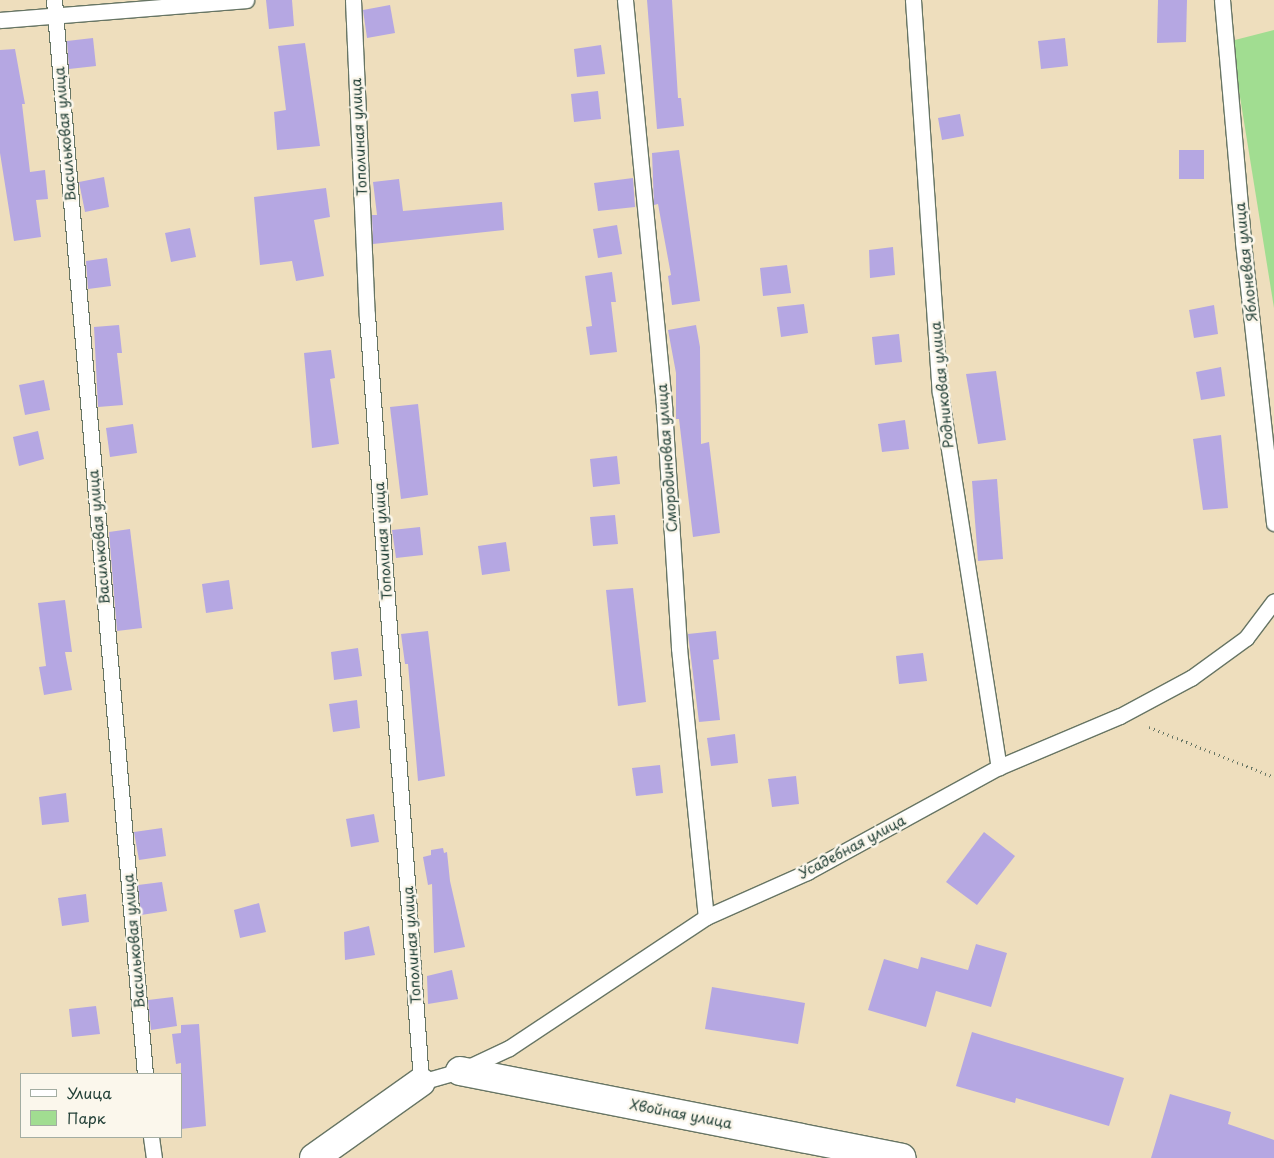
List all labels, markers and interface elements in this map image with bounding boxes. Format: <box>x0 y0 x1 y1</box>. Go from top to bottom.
street label: Васильковая улица <box>51 66 79 202</box>
street label: Тополиная улица <box>347 77 371 197</box>
street label: Яблоневая улица <box>1231 201 1261 323</box>
street label: Родниковая улица <box>927 321 957 449</box>
street label: Смородиновая улица <box>653 383 681 533</box>
street label: Васильковая улица <box>85 469 113 605</box>
street label: Тополиная улица <box>370 481 396 601</box>
street label: Усадебная улица <box>795 811 909 883</box>
street label: Васильковая улица <box>120 873 148 1009</box>
street label: Тополиная улица <box>399 885 425 1005</box>
legend <box>20 1073 182 1138</box>
text: Улица <box>67 1081 112 1104</box>
street label: Хвойная улица <box>628 1096 734 1132</box>
text: Парк <box>67 1106 106 1129</box>

